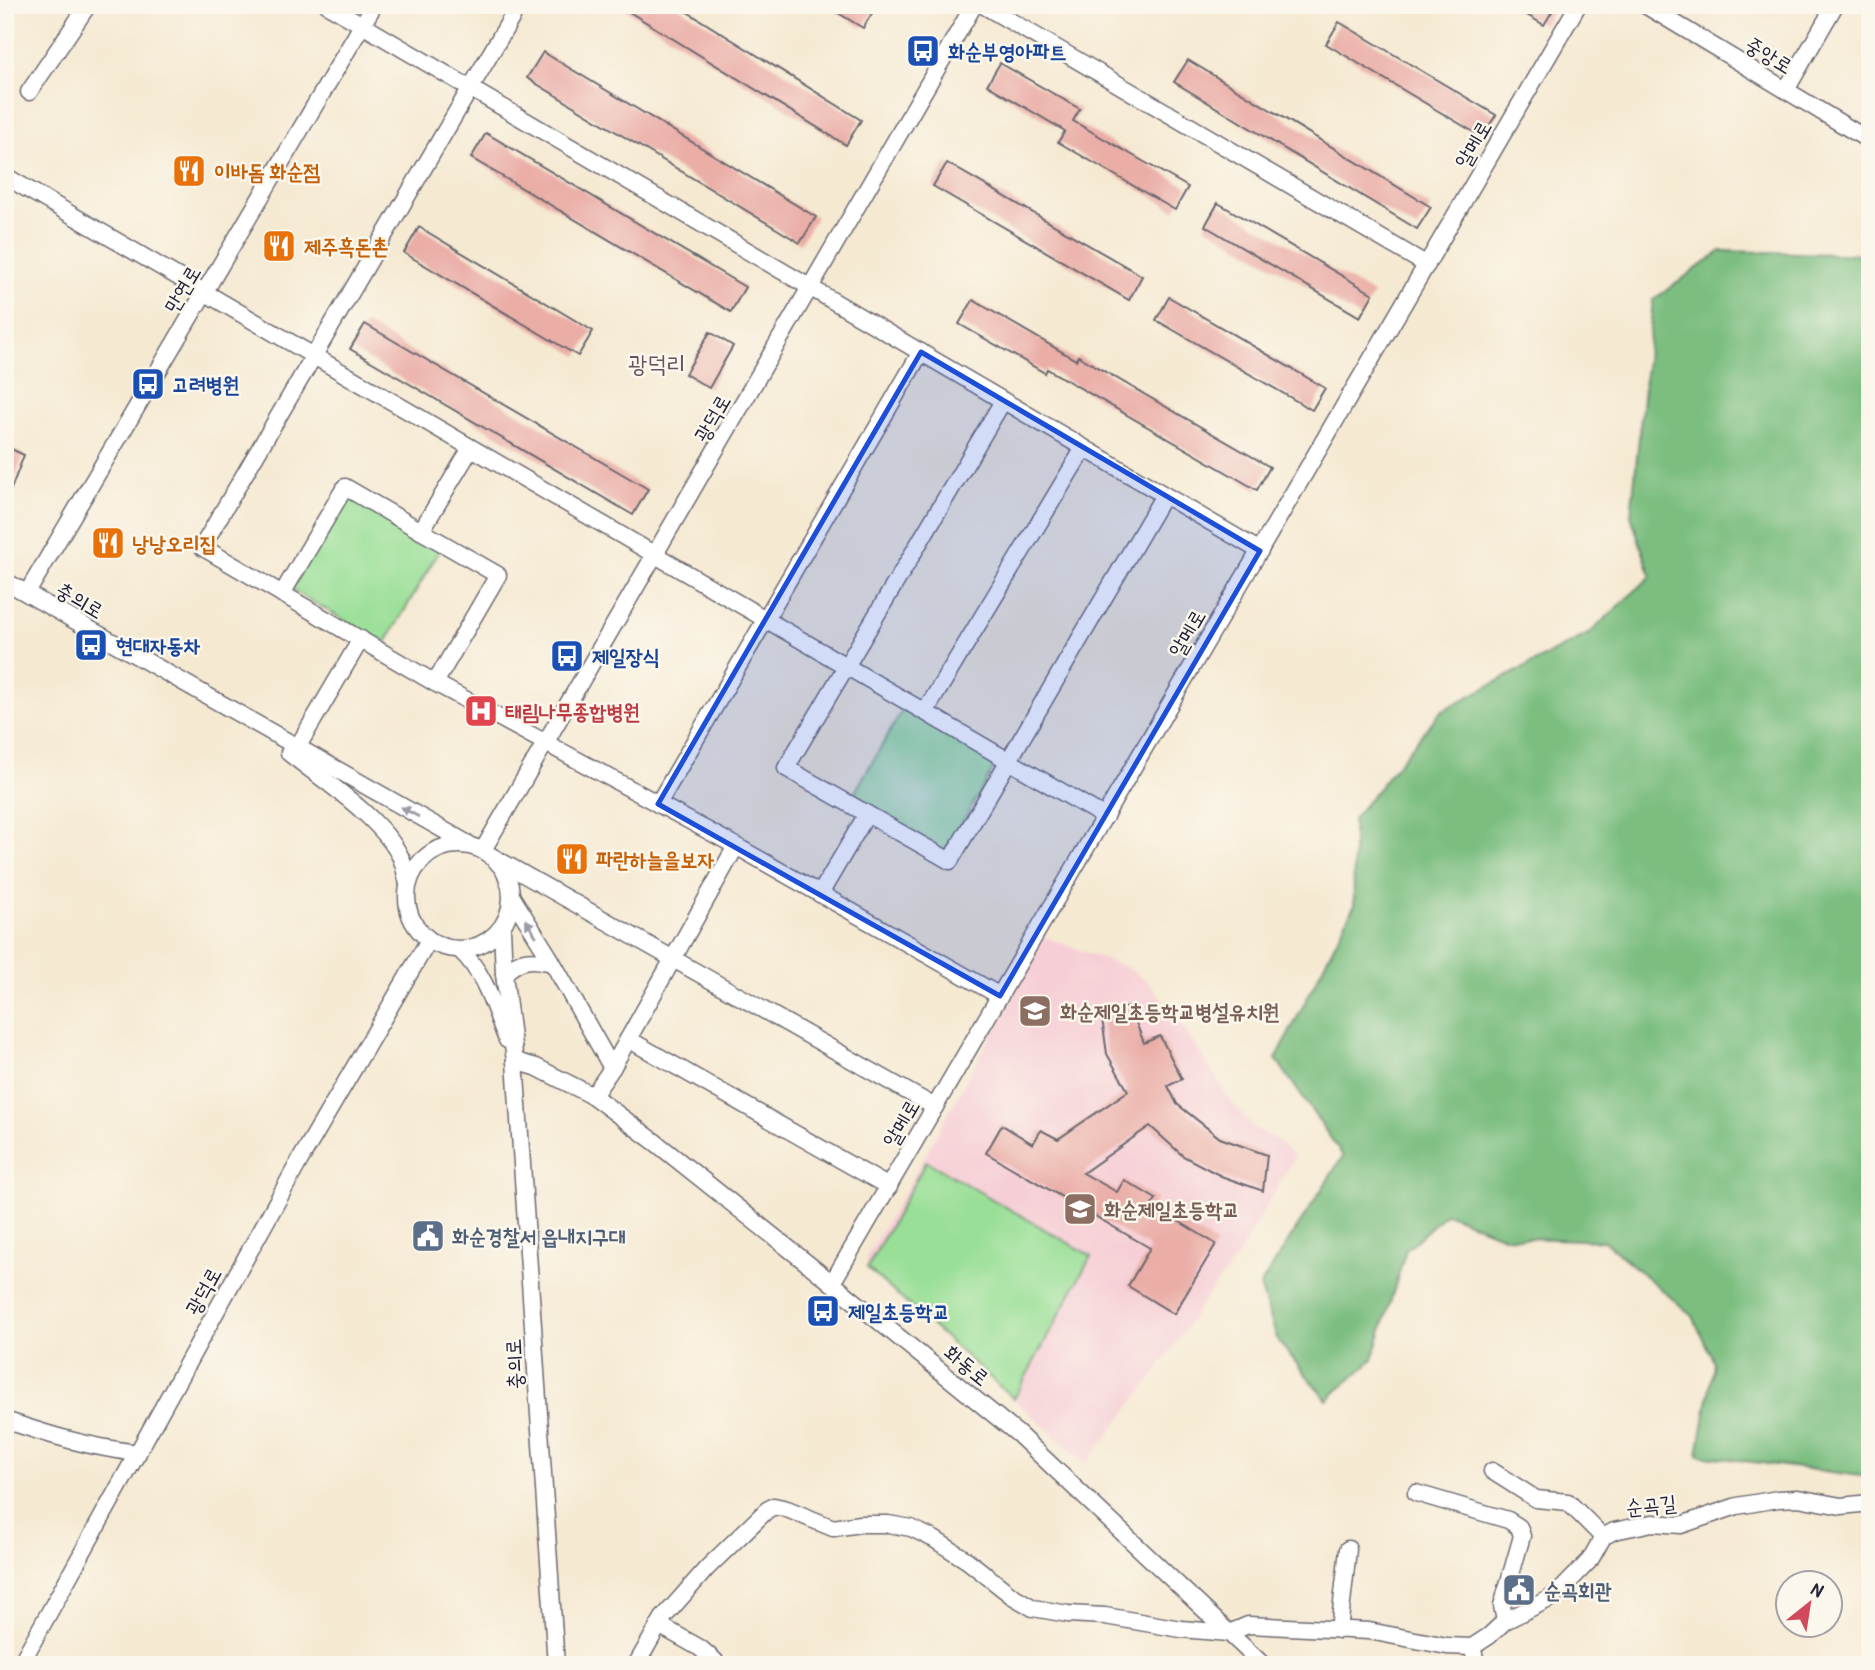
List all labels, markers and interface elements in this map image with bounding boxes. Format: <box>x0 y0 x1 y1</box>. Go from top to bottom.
street label: 중앙로 <box>1740 30 1798 80</box>
bus stop icon: 화순부영아파트 <box>904 32 942 70</box>
place label: 화순부영아파트 <box>948 37 1066 66</box>
street label: 알메로 <box>1448 115 1498 173</box>
restaurant icon: 이바돔 화순점 <box>170 152 208 190</box>
place label: 이바돔 화순점 <box>214 157 320 186</box>
restaurant icon: 제주흑돈촌 <box>260 227 298 265</box>
place label: 제주흑돈촌 <box>304 232 389 261</box>
street label: 만연로 <box>157 260 207 318</box>
district label: 광덕리 <box>628 347 686 379</box>
bus stop icon: 고려병원 <box>129 365 167 403</box>
place label: 고려병원 <box>172 370 240 399</box>
street label: 광덕로 <box>687 389 737 447</box>
restaurant icon: 낭낭오리집 <box>89 524 127 562</box>
place label: 낭낭오리집 <box>132 529 217 558</box>
street label: 충의로 <box>51 575 109 625</box>
street label: 알메로 <box>1162 604 1212 662</box>
bus stop icon: 현대자동차 <box>72 626 110 664</box>
place label: 현대자동차 <box>116 631 201 660</box>
bus stop icon: 제일장식 <box>548 637 586 675</box>
place label: 제일장식 <box>592 642 660 671</box>
hospital icon: 태림나무종합병원 <box>462 692 500 730</box>
place label: 태림나무종합병원 <box>505 697 640 726</box>
one-way arrow <box>400 806 420 818</box>
restaurant icon: 파란하늘을보자 <box>553 840 591 878</box>
place label: 파란하늘을보자 <box>596 845 714 874</box>
one-way arrow <box>524 918 537 937</box>
school or university icon: 화순제일초등학교병설유치원 <box>1016 992 1054 1030</box>
place label: 화순제일초등학교병설유치원 <box>1060 997 1280 1026</box>
street label: 알메로 <box>876 1094 926 1152</box>
school or university icon: 화순제일초등학교 <box>1061 1190 1099 1228</box>
place label: 화순제일초등학교 <box>1104 1195 1239 1224</box>
public building icon: 화순경찰서 읍내지구대 <box>409 1217 447 1255</box>
place label: 화순경찰서 읍내지구대 <box>452 1222 626 1251</box>
street label: 광덕로 <box>178 1262 228 1320</box>
bus stop icon: 제일초등학교 <box>804 1292 842 1330</box>
place label: 제일초등학교 <box>848 1297 949 1326</box>
street label: 충의로 <box>498 1338 530 1390</box>
street label: 화동로 <box>938 1338 996 1392</box>
street label: 순곡길 <box>1624 1488 1678 1522</box>
north arrow <box>1773 1568 1843 1638</box>
public building icon: 순곡회관 <box>1500 1571 1538 1609</box>
text: N <box>1807 1575 1828 1603</box>
place label: 순곡회관 <box>1544 1576 1612 1605</box>

